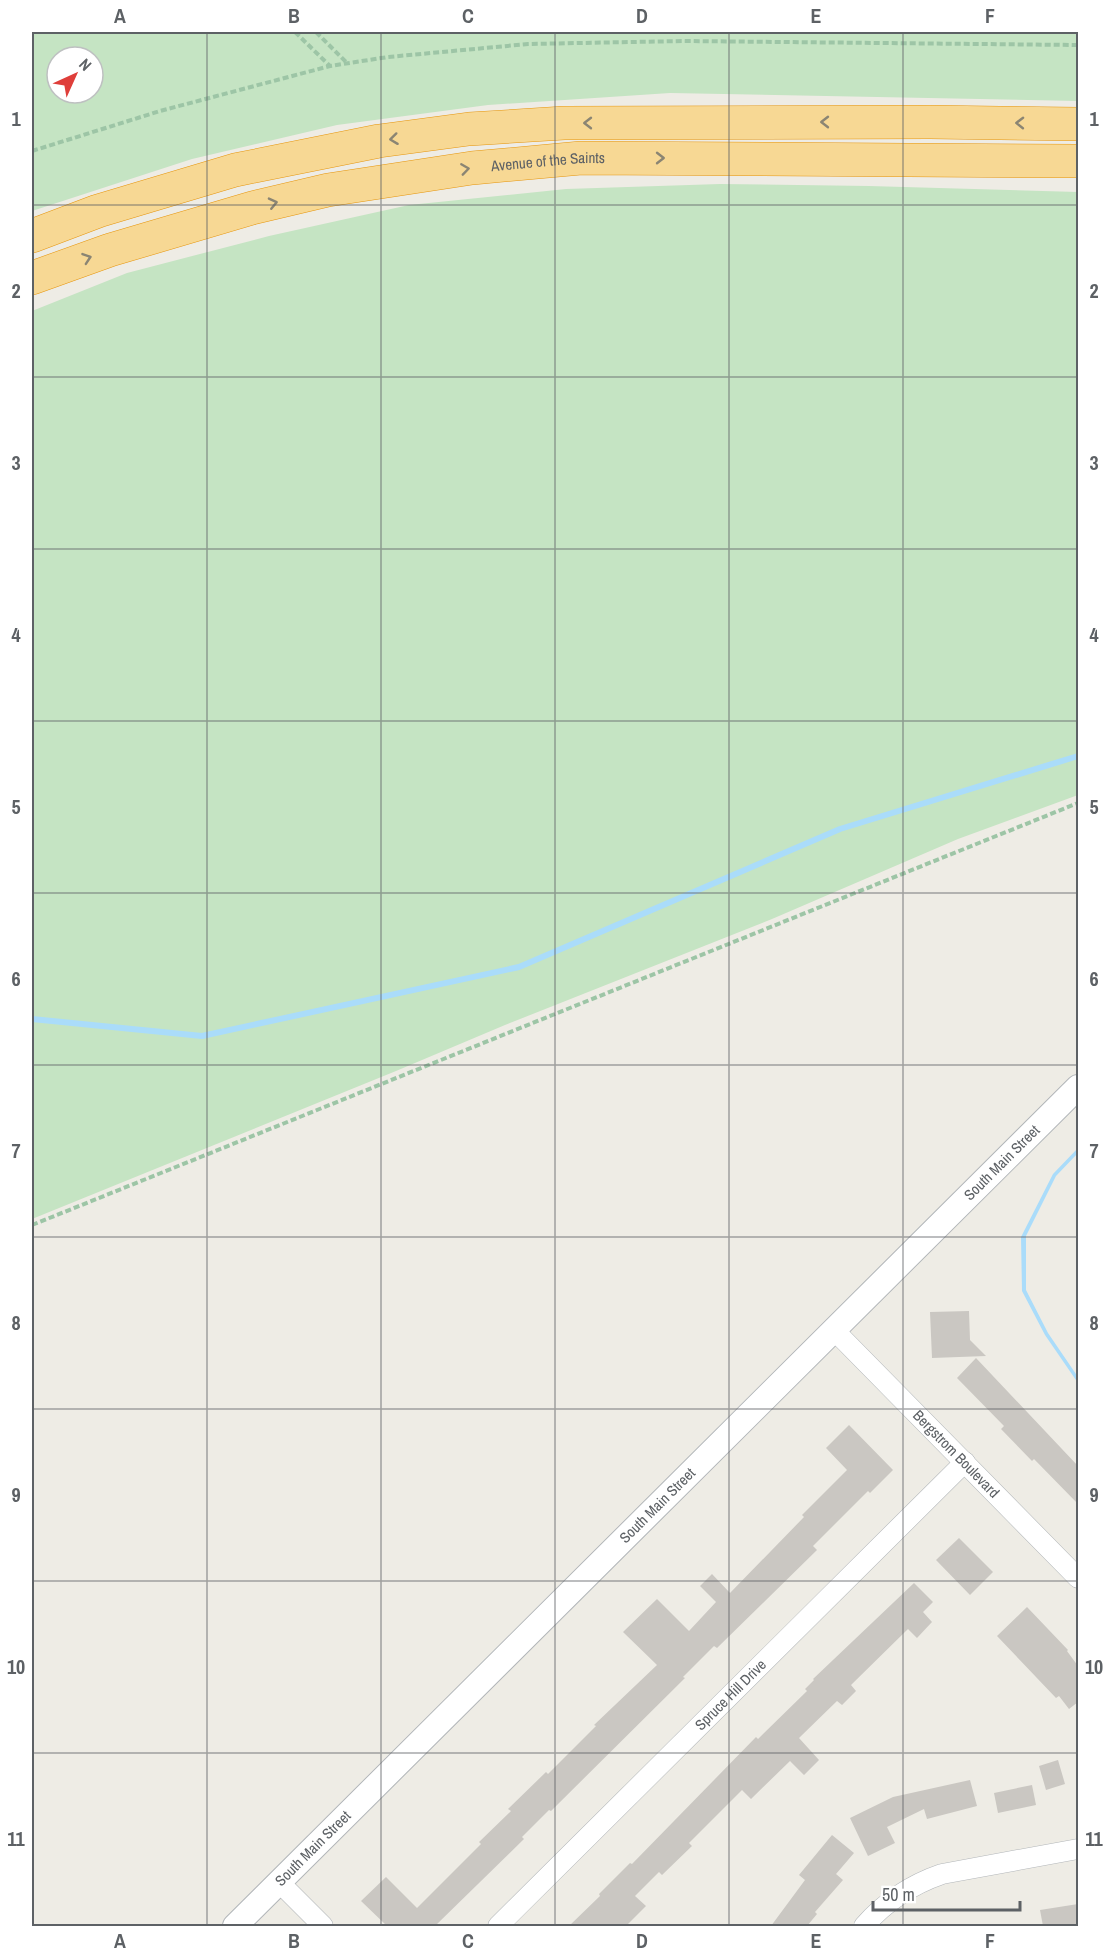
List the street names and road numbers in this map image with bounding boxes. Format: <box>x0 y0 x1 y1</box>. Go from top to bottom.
street label: Avenue of the Saints <box>489 147 605 176</box>
street label: South Main Street <box>959 1120 1045 1205</box>
street label: Bergstrom Boulevard <box>908 1405 1004 1502</box>
street label: South Main Street <box>615 1462 700 1548</box>
street label: Spruce Hill Drive <box>690 1654 771 1735</box>
street label: South Main Street <box>270 1805 356 1890</box>

